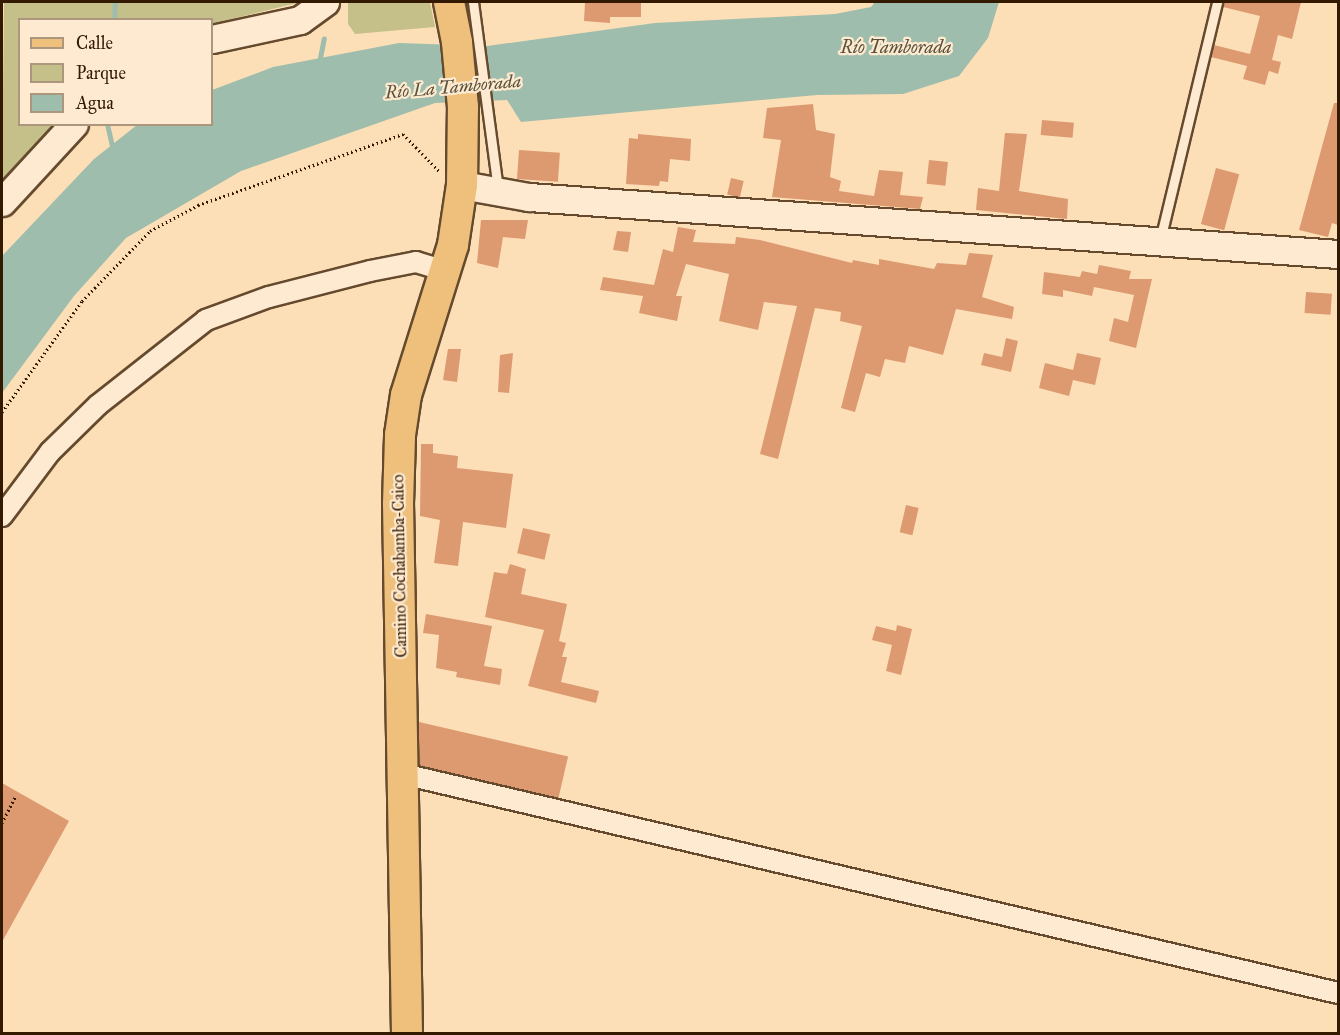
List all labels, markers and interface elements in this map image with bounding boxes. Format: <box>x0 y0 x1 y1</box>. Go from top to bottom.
legend <box>18 18 213 126</box>
text: Calle <box>76 32 113 54</box>
water label: Río Tamborada <box>841 36 951 58</box>
text: Parque <box>76 62 126 84</box>
water label: Río La Tamborada <box>384 70 522 104</box>
text: Agua <box>76 92 114 114</box>
street label: Camino Cochabamba-Caico <box>389 474 411 658</box>

